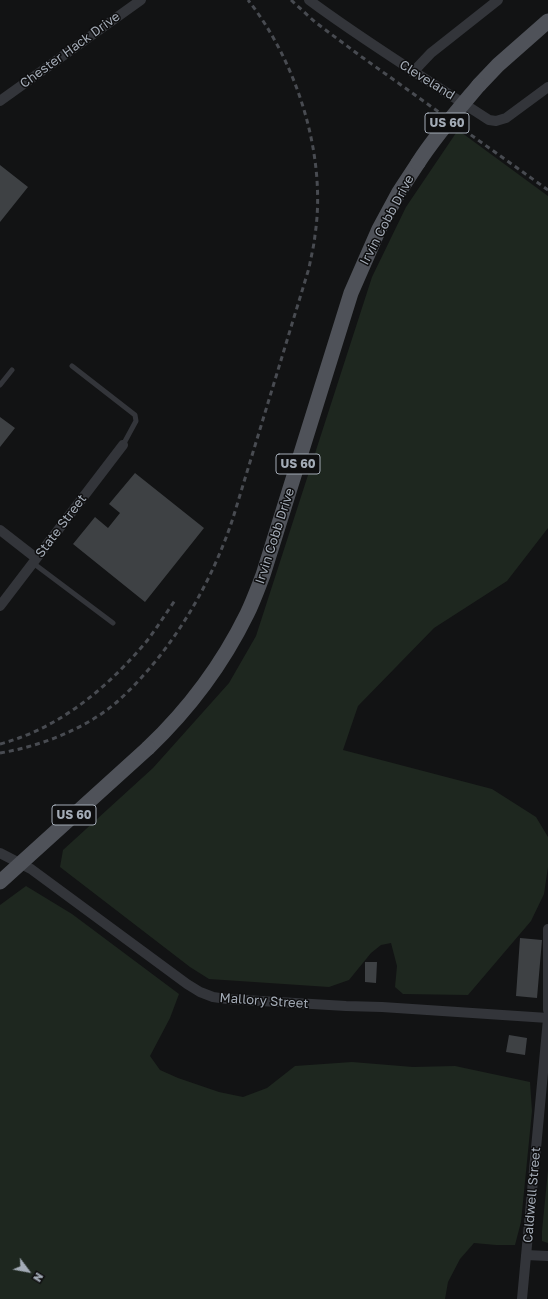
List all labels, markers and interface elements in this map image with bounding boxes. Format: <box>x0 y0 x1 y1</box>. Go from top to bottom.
street label: Chester Hack Drive <box>17 9 123 91</box>
street label: Cleveland <box>396 57 458 103</box>
road number: US 60 <box>425 113 469 133</box>
street label: Irvin Cobb Drive <box>357 172 417 268</box>
road number: US 60 <box>276 454 320 474</box>
street label: Irvin Cobb Drive <box>252 486 298 586</box>
street label: State Street <box>32 491 90 561</box>
road number: US 60 <box>52 805 96 825</box>
street label: Mallory Street <box>219 990 309 1012</box>
street label: Caldwell Street <box>520 1146 544 1244</box>
north arrow <box>8 1251 48 1291</box>
text: N <box>31 1271 46 1285</box>

